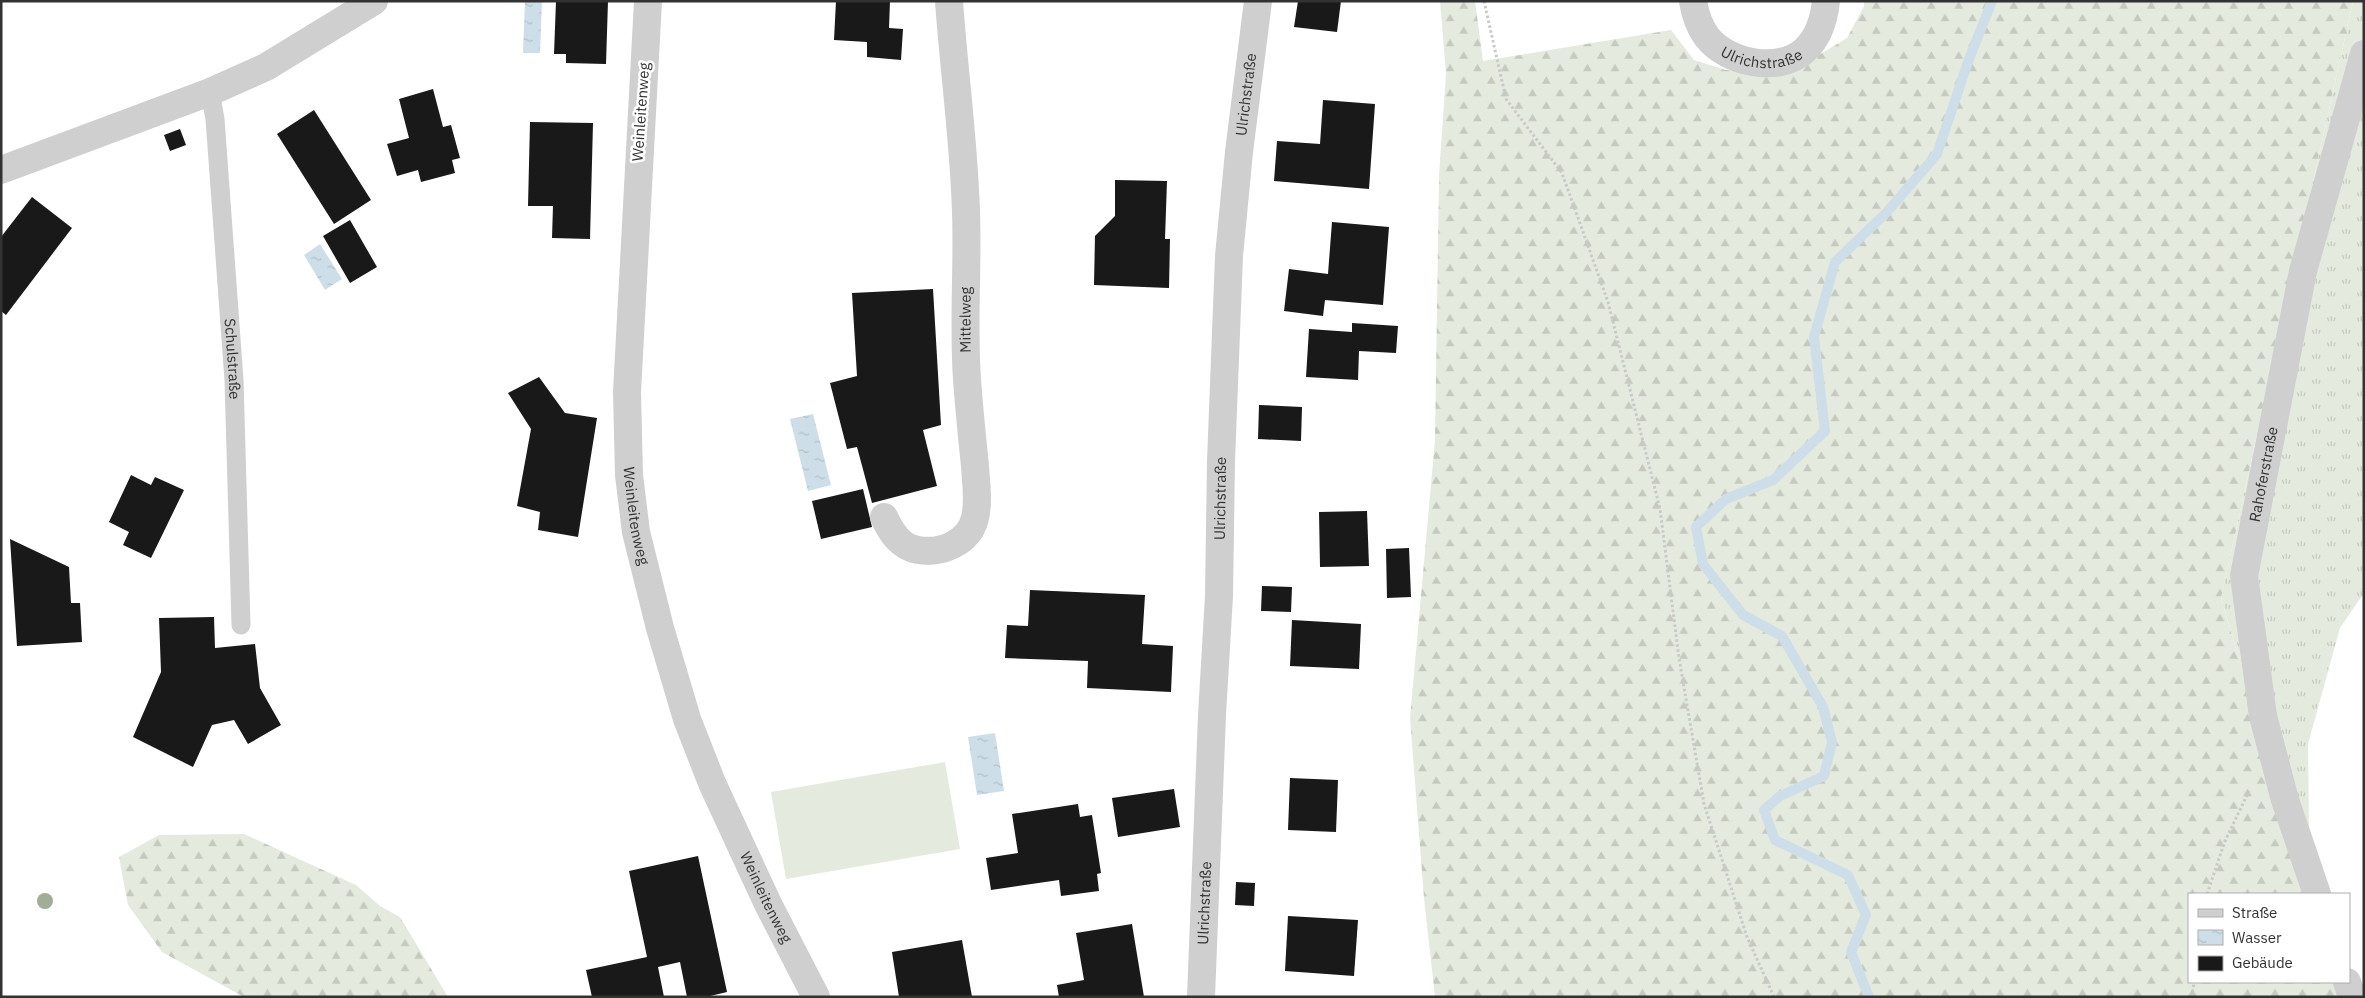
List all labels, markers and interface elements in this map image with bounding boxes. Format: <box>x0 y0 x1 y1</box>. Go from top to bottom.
street label: Ulrichstraße <box>1718 42 1806 72</box>
street label: Ulrichstraße <box>1231 52 1260 137</box>
street label: Weinleitenweg <box>628 62 653 162</box>
street label: Mittelweg <box>955 286 975 353</box>
street label: Schulstraße <box>221 318 245 400</box>
street label: Rahoferstraße <box>2245 425 2282 523</box>
street label: Ulrichstraße <box>1210 456 1230 540</box>
street label: Weinleitenweg <box>620 467 654 567</box>
street label: Weinleitenweg <box>736 848 797 946</box>
street label: Ulrichstraße <box>1193 861 1215 945</box>
legend <box>2188 893 2350 983</box>
text: Straße <box>2232 903 2277 922</box>
text: Wasser <box>2232 928 2282 947</box>
text: Gebäude <box>2232 953 2293 972</box>

